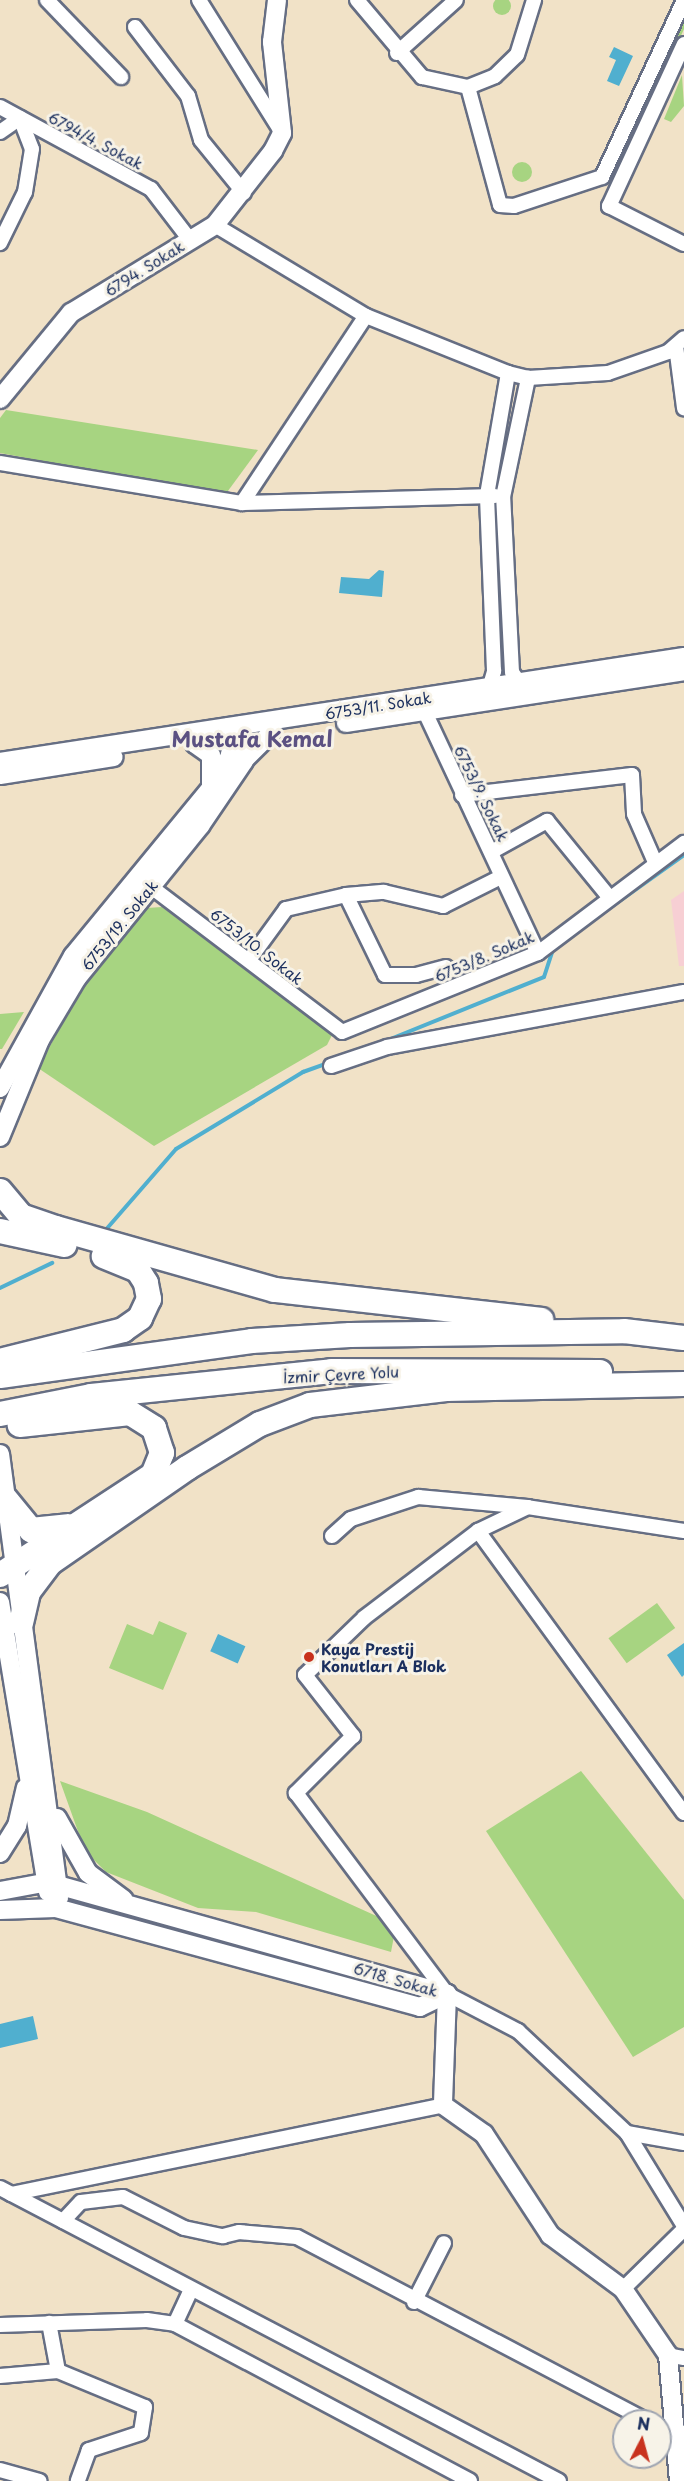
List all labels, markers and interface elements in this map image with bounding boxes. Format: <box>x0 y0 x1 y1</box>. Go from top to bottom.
street label: 6794/4. Sokak <box>45 107 147 173</box>
street label: 6794. Sokak <box>101 236 187 300</box>
street label: 6753/11. Sokak <box>322 688 434 722</box>
district label: Mustafa Kemal <box>171 725 333 751</box>
street label: 6753/9. Sokak <box>451 742 513 844</box>
street label: 6753/19. Sokak <box>77 876 161 974</box>
street label: 6753/10. Sokak <box>206 904 308 988</box>
street label: 6753/8. Sokak <box>431 927 537 985</box>
street label: İzmir Çevre Yolu <box>283 1362 399 1386</box>
place label: Kaya Prestij Konutları A Blok <box>321 1639 448 1674</box>
marker: Kaya Prestij Konutları A Blok <box>302 1650 316 1664</box>
street label: 6718. Sokak <box>351 1958 441 2000</box>
north arrow <box>612 2409 672 2469</box>
text: N <box>636 2410 651 2436</box>

